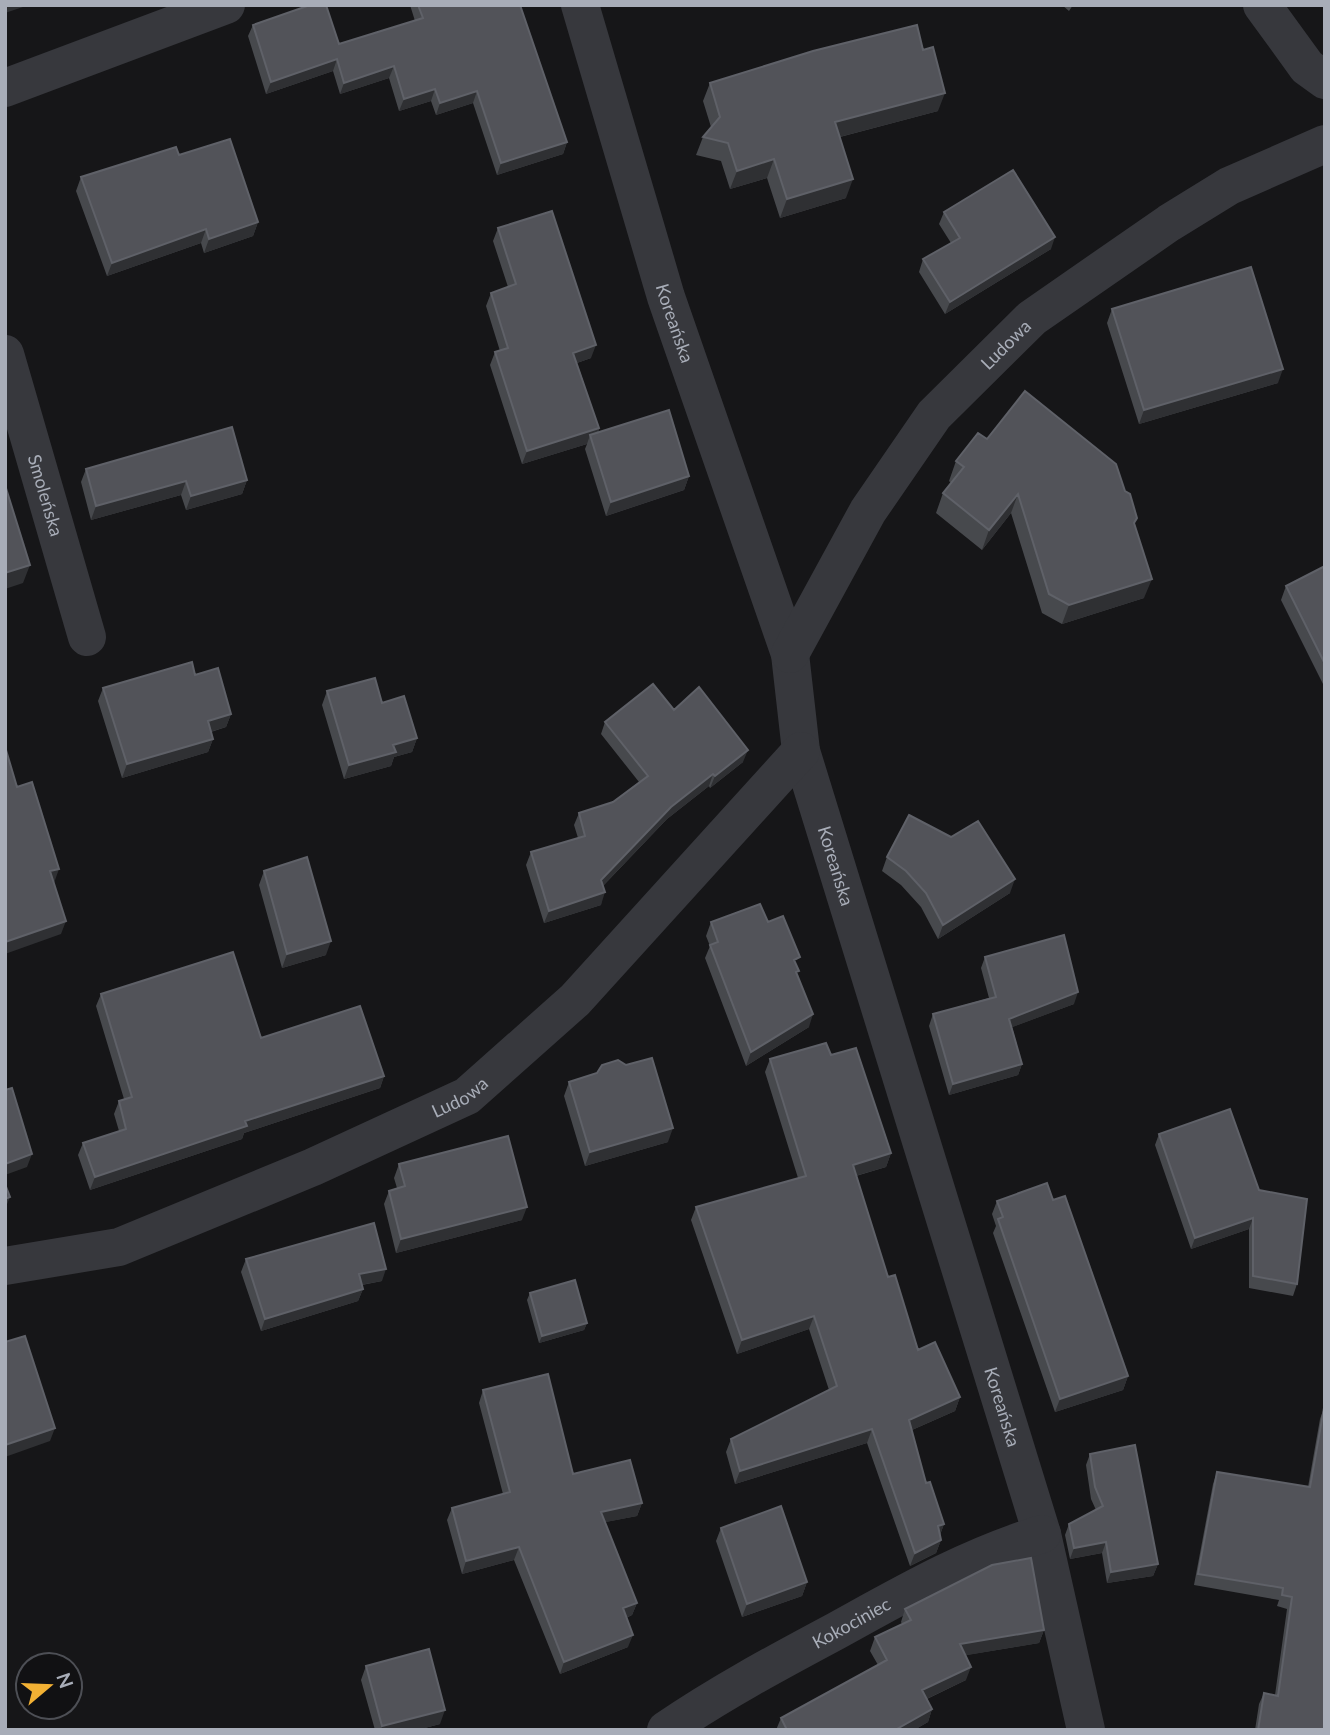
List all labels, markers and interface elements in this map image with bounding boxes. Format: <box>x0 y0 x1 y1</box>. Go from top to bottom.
street label: Koreańska <box>652 281 699 365</box>
street label: Ludowa <box>976 315 1035 374</box>
street label: Smoleńska <box>24 452 68 539</box>
street label: Koreańska <box>814 823 859 908</box>
street label: Ludowa <box>428 1072 492 1122</box>
street label: Koreańska <box>980 1364 1025 1449</box>
street label: Kokociniec <box>808 1592 894 1653</box>
north arrow <box>14 1651 84 1721</box>
text: N <box>52 1670 79 1691</box>

